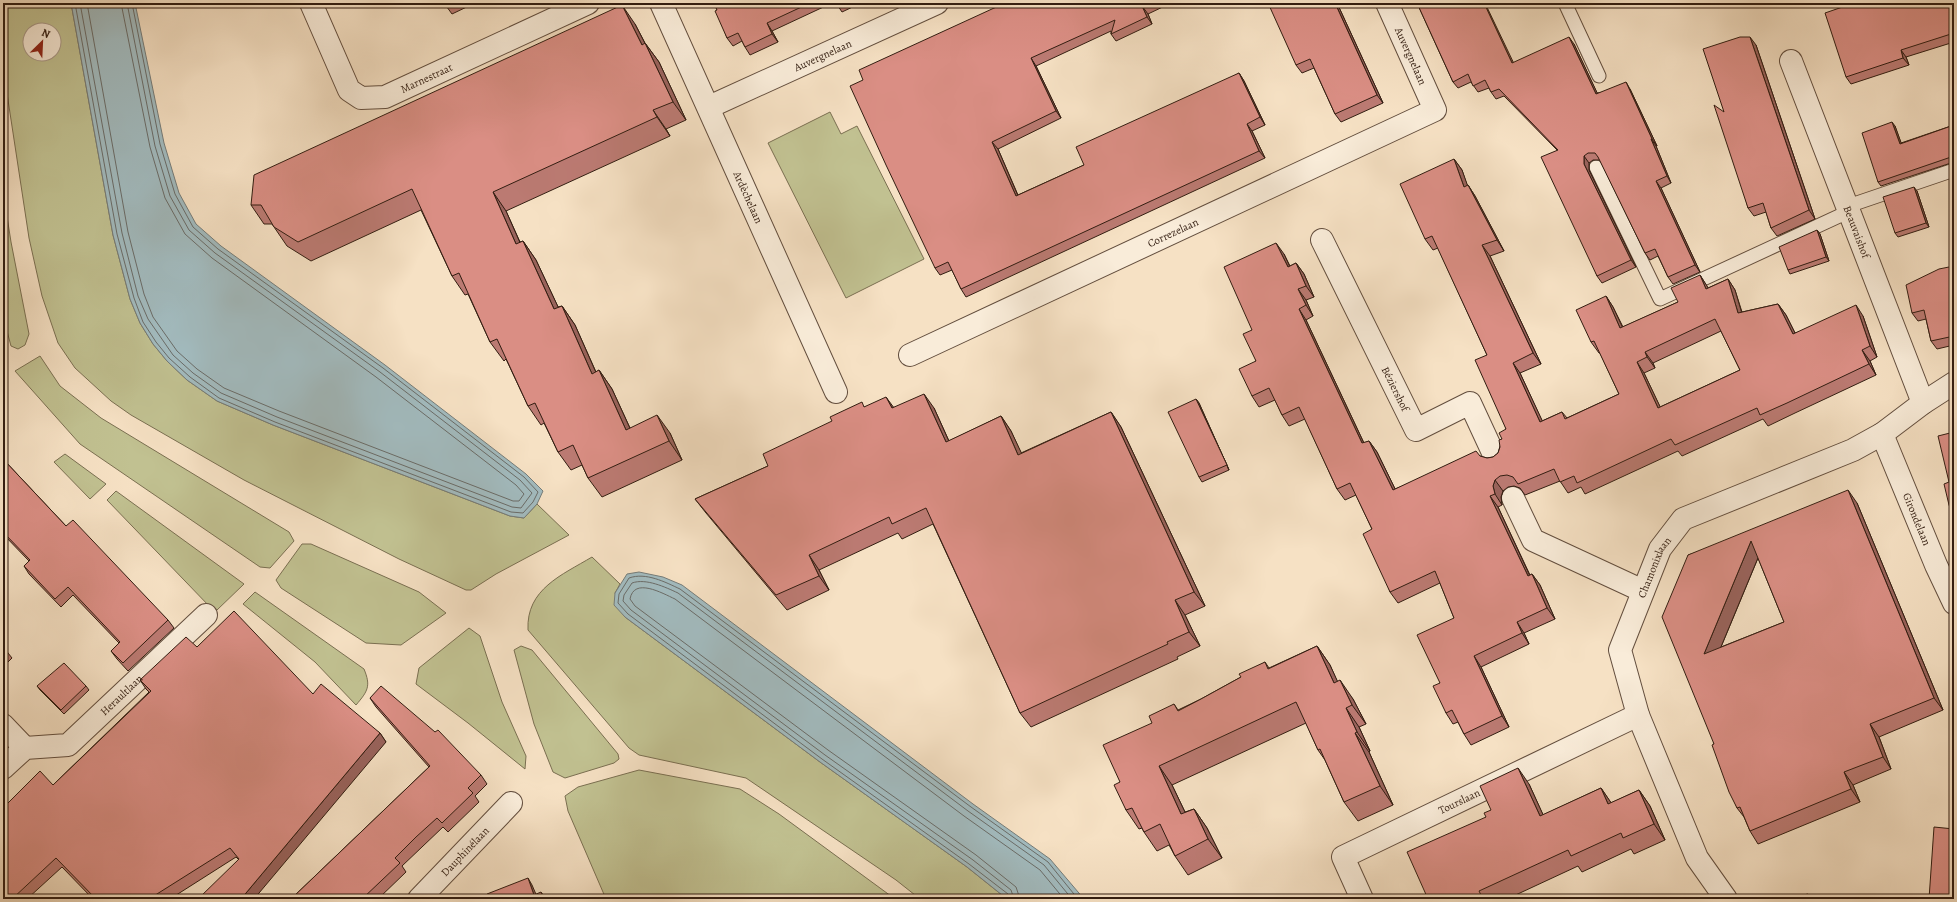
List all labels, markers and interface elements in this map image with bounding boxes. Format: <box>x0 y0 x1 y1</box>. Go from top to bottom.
north arrow <box>22 22 62 62</box>
street label: Auvergnelaan <box>1391 24 1430 87</box>
text: N <box>39 25 53 42</box>
street label: Auvergnelaan <box>791 36 854 76</box>
street label: Marnestraat <box>398 60 455 97</box>
street label: Ardèchelaan <box>729 168 766 226</box>
street label: Beauvaishof <box>1840 204 1874 261</box>
street label: Correzelaan <box>1145 215 1201 251</box>
street label: Béziershof <box>1378 364 1413 415</box>
street label: Girondelaan <box>1899 491 1934 548</box>
street label: Chamonixlaan <box>1634 534 1675 600</box>
street label: Heraultlaan <box>97 671 146 719</box>
street label: Tourslaan <box>1436 785 1483 818</box>
street label: Dauphinélaan <box>438 824 492 880</box>

